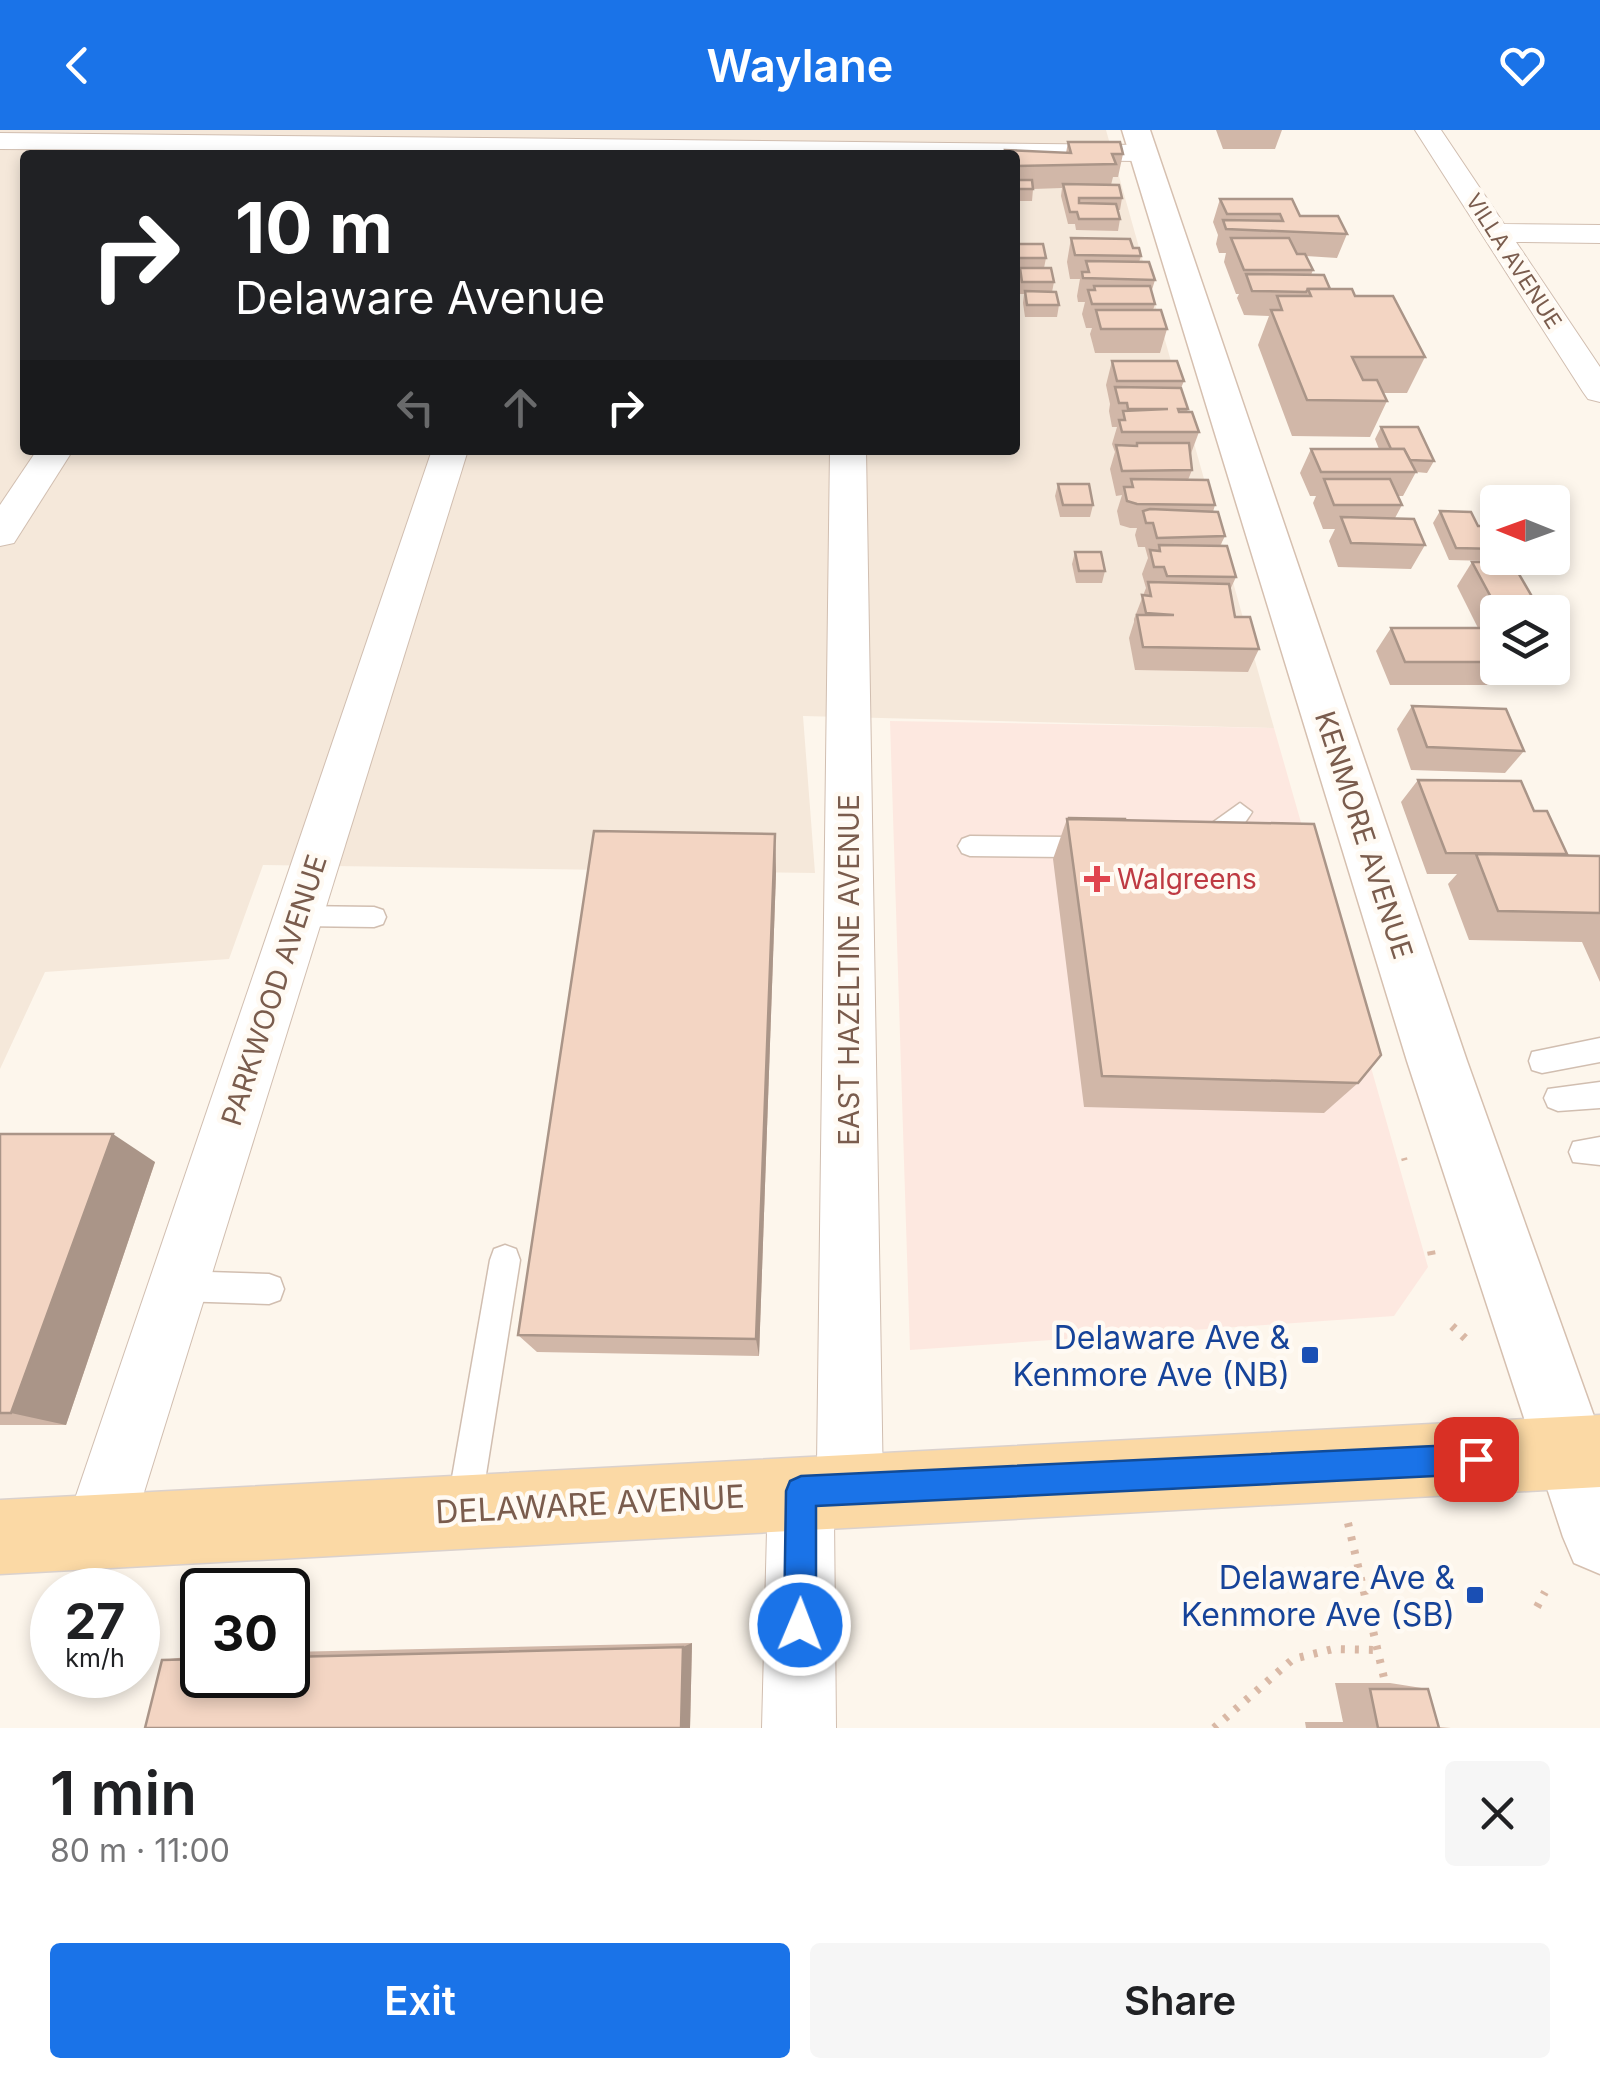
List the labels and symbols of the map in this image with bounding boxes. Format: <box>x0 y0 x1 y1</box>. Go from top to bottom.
street label: VILLA AVENUE <box>1461 189 1567 333</box>
north arrow <box>1480 485 1570 575</box>
street label: KENMORE AVENUE <box>1308 707 1420 963</box>
street label: EAST HAZELTINE AVENUE <box>832 794 866 1146</box>
street label: PARKWOOD AVENUE <box>214 850 334 1130</box>
place label: Walgreens <box>1117 862 1257 896</box>
marker: Walgreens <box>1086 868 1108 890</box>
place label: Delaware Ave & Kenmore Ave (NB) <box>1013 1318 1290 1394</box>
marker: Delaware Ave & Kenmore Ave (NB) <box>1299 1344 1321 1366</box>
pin <box>1434 1417 1519 1502</box>
street label: DELAWARE AVENUE <box>434 1476 746 1532</box>
place label: Delaware Ave & Kenmore Ave (SB) <box>1181 1558 1455 1634</box>
speed limit sign: 30 <box>180 1568 310 1698</box>
position arrow <box>748 1573 852 1677</box>
marker: Delaware Ave & Kenmore Ave (SB) <box>1464 1584 1486 1606</box>

